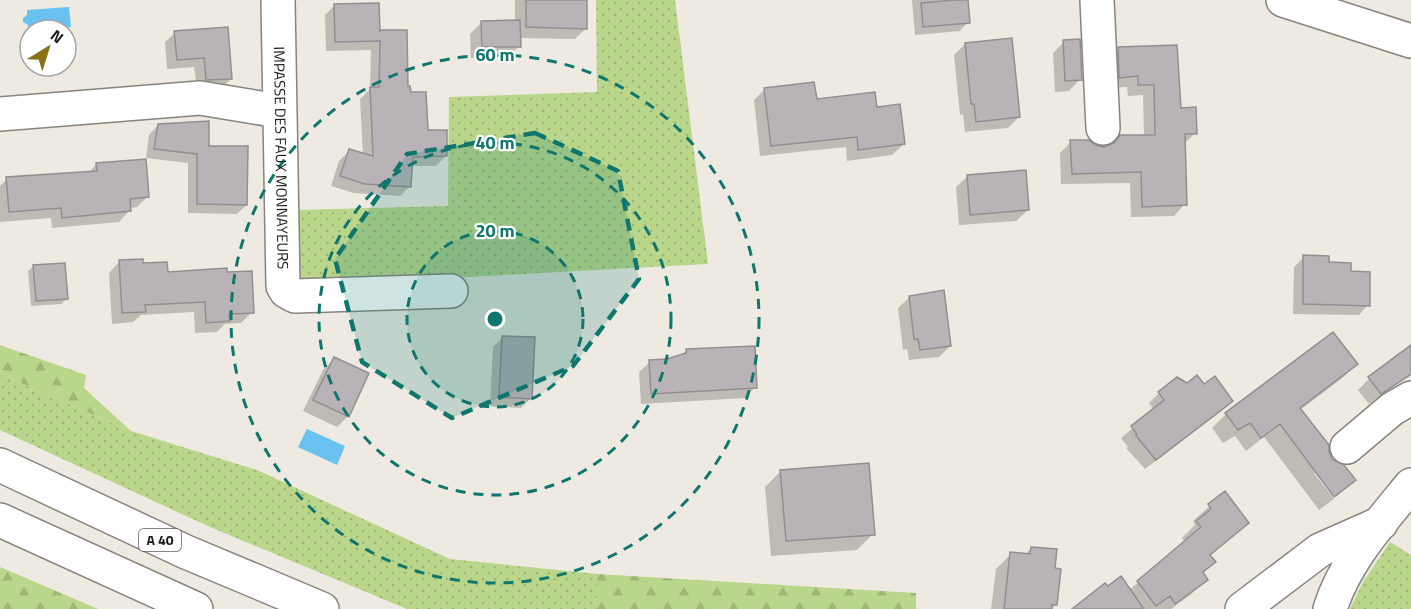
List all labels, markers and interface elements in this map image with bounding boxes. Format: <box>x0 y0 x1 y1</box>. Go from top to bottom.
north arrow <box>18 18 78 78</box>
text: N <box>45 23 69 49</box>
text: 60 m <box>475 41 515 68</box>
street label: IMPASSE DES FAUX MONNAYEURS <box>268 46 295 270</box>
text: 40 m <box>475 129 515 156</box>
text: 20 m <box>475 217 515 244</box>
centre of rings <box>485 309 505 329</box>
road number: A 40 <box>139 529 181 551</box>

